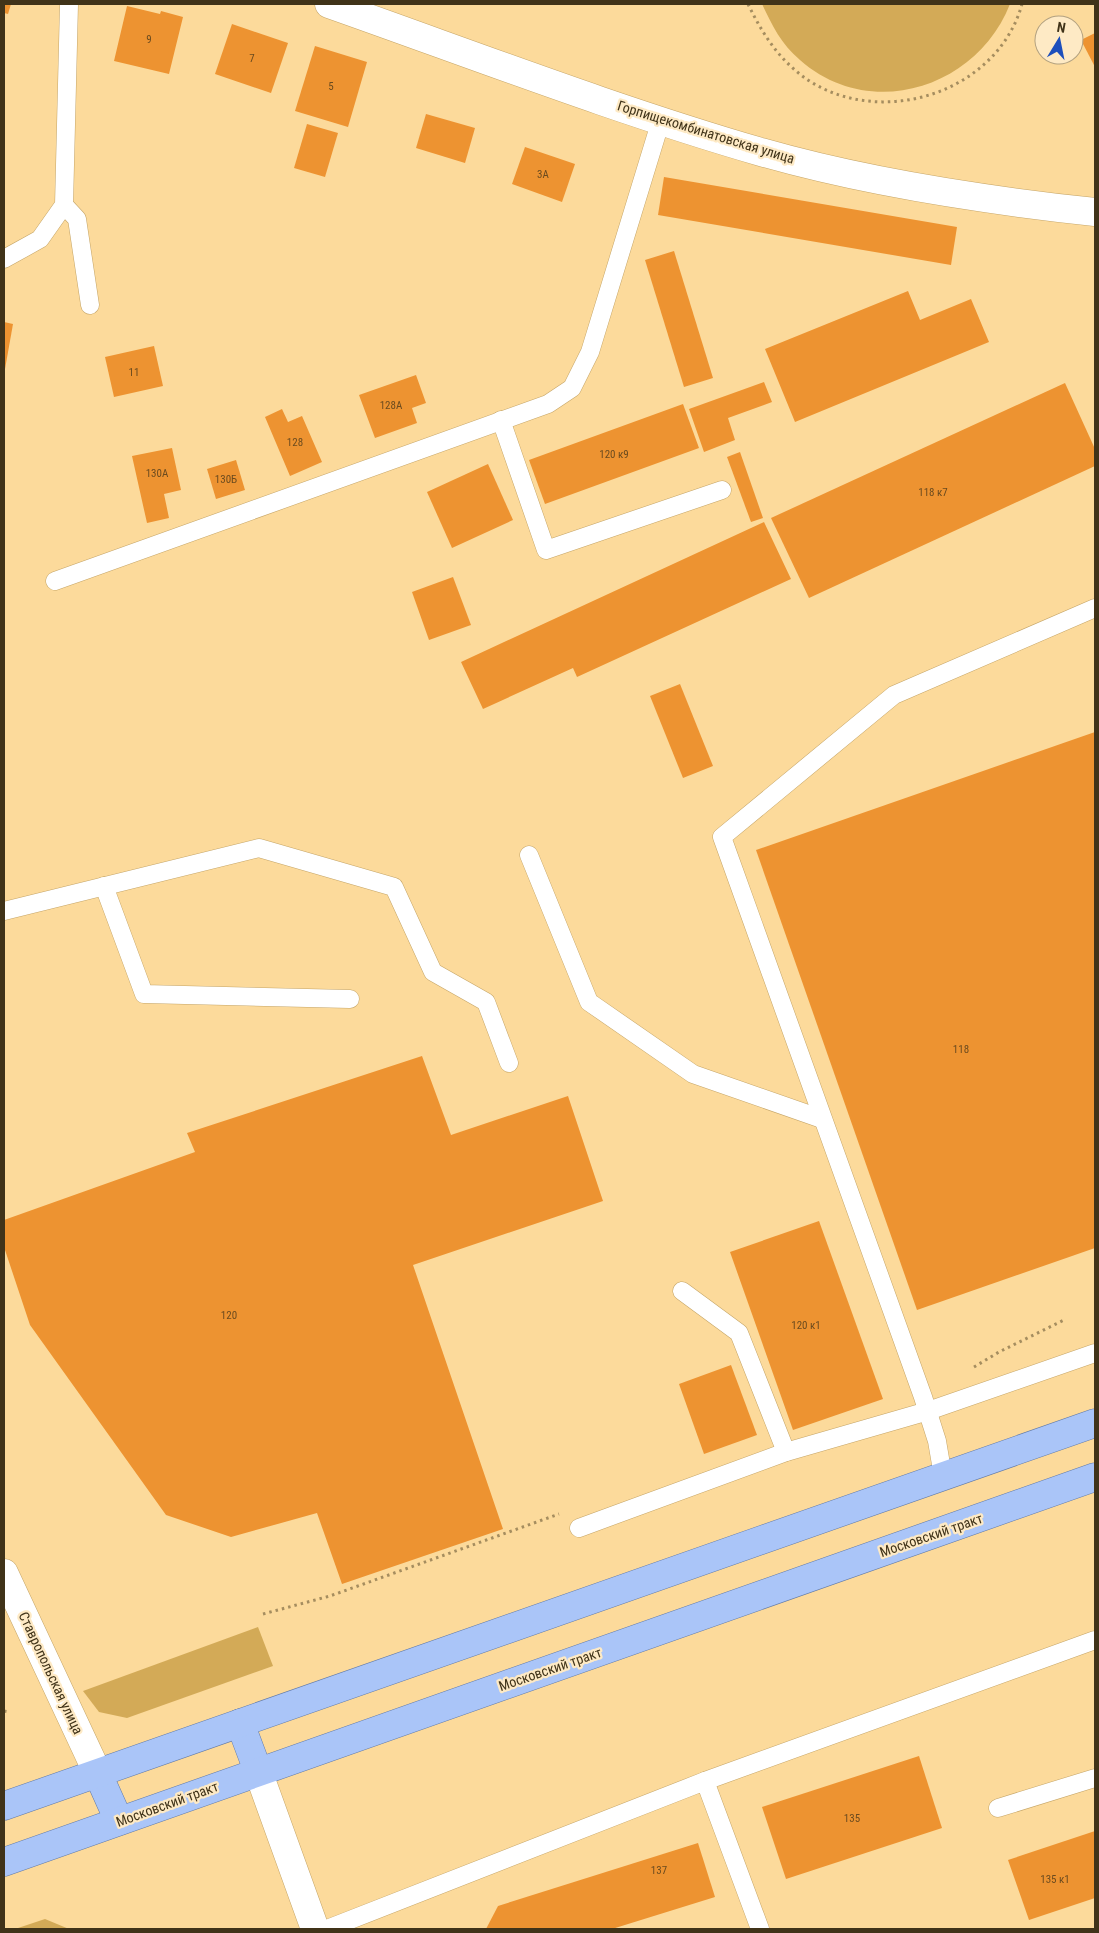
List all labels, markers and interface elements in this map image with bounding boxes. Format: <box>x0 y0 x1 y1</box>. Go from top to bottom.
north arrow <box>1034 15 1084 65</box>
text: N <box>1056 19 1067 36</box>
house number: 9 <box>146 33 152 46</box>
house number: 7 <box>249 52 255 65</box>
house number: 5 <box>328 80 334 93</box>
street label: Горпищекомбинатовская улица <box>616 97 796 167</box>
house number: 3А <box>537 168 550 181</box>
house number: 11 <box>129 366 139 379</box>
house number: 128А <box>380 399 403 412</box>
house number: 128 <box>287 436 303 449</box>
house number: 120 к9 <box>599 448 629 461</box>
house number: 130А <box>146 467 169 480</box>
house number: 130Б <box>215 473 237 486</box>
house number: 118 к7 <box>918 486 948 499</box>
house number: 118 <box>953 1043 969 1056</box>
house number: 120 <box>221 1309 237 1322</box>
house number: 120 к1 <box>791 1319 821 1332</box>
street label: Московский тракт <box>878 1510 985 1560</box>
street label: Ставропольская улица <box>16 1609 86 1737</box>
street label: Московский тракт <box>497 1644 604 1694</box>
street label: Московский тракт <box>114 1778 220 1830</box>
house number: 135 <box>844 1812 860 1825</box>
house number: 137 <box>651 1864 667 1877</box>
house number: 135 к1 <box>1040 1873 1070 1886</box>

